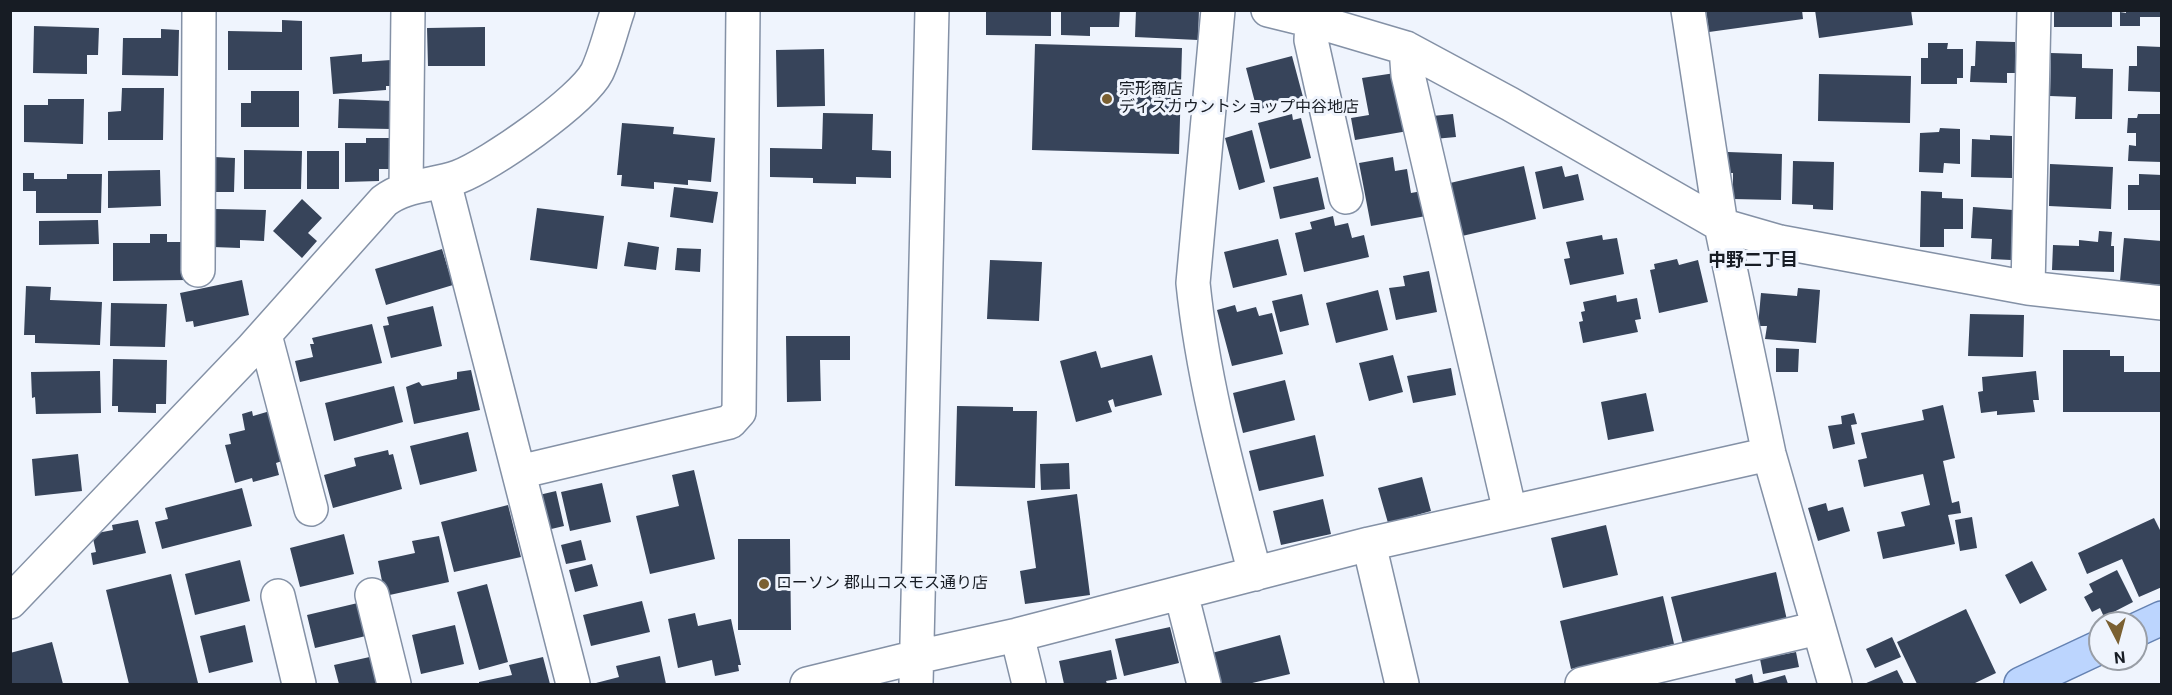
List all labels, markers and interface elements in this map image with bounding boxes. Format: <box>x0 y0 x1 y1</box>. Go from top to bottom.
place label: 宗形商店 ディスカウントショップ中谷地店 <box>1119 80 1359 118</box>
marker: 宗形商店 ディスカウントショップ中谷地店 <box>1100 92 1114 106</box>
district label: 中野二丁目 <box>1708 250 1798 272</box>
place label: ローソン 郡山コスモス通り店 <box>776 574 988 594</box>
marker: ローソン 郡山コスモス通り店 <box>757 577 771 591</box>
north arrow <box>2088 611 2148 671</box>
text: N <box>2113 647 2126 667</box>

